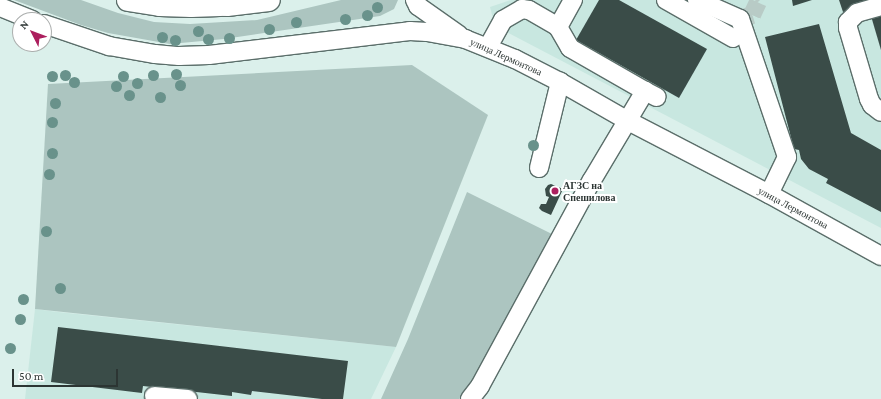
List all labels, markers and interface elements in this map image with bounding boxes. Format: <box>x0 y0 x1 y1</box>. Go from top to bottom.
north arrow <box>12 12 52 52</box>
text: N <box>17 18 31 31</box>
street label: улица Лермонтова <box>468 36 544 78</box>
place label: АГЗС на Спешилова <box>563 179 615 202</box>
street label: улица Лермонтова <box>756 185 830 231</box>
marker: АГЗС на Спешилова <box>550 186 560 196</box>
scale bar <box>14 361 120 387</box>
text: 50 m <box>19 369 43 383</box>

